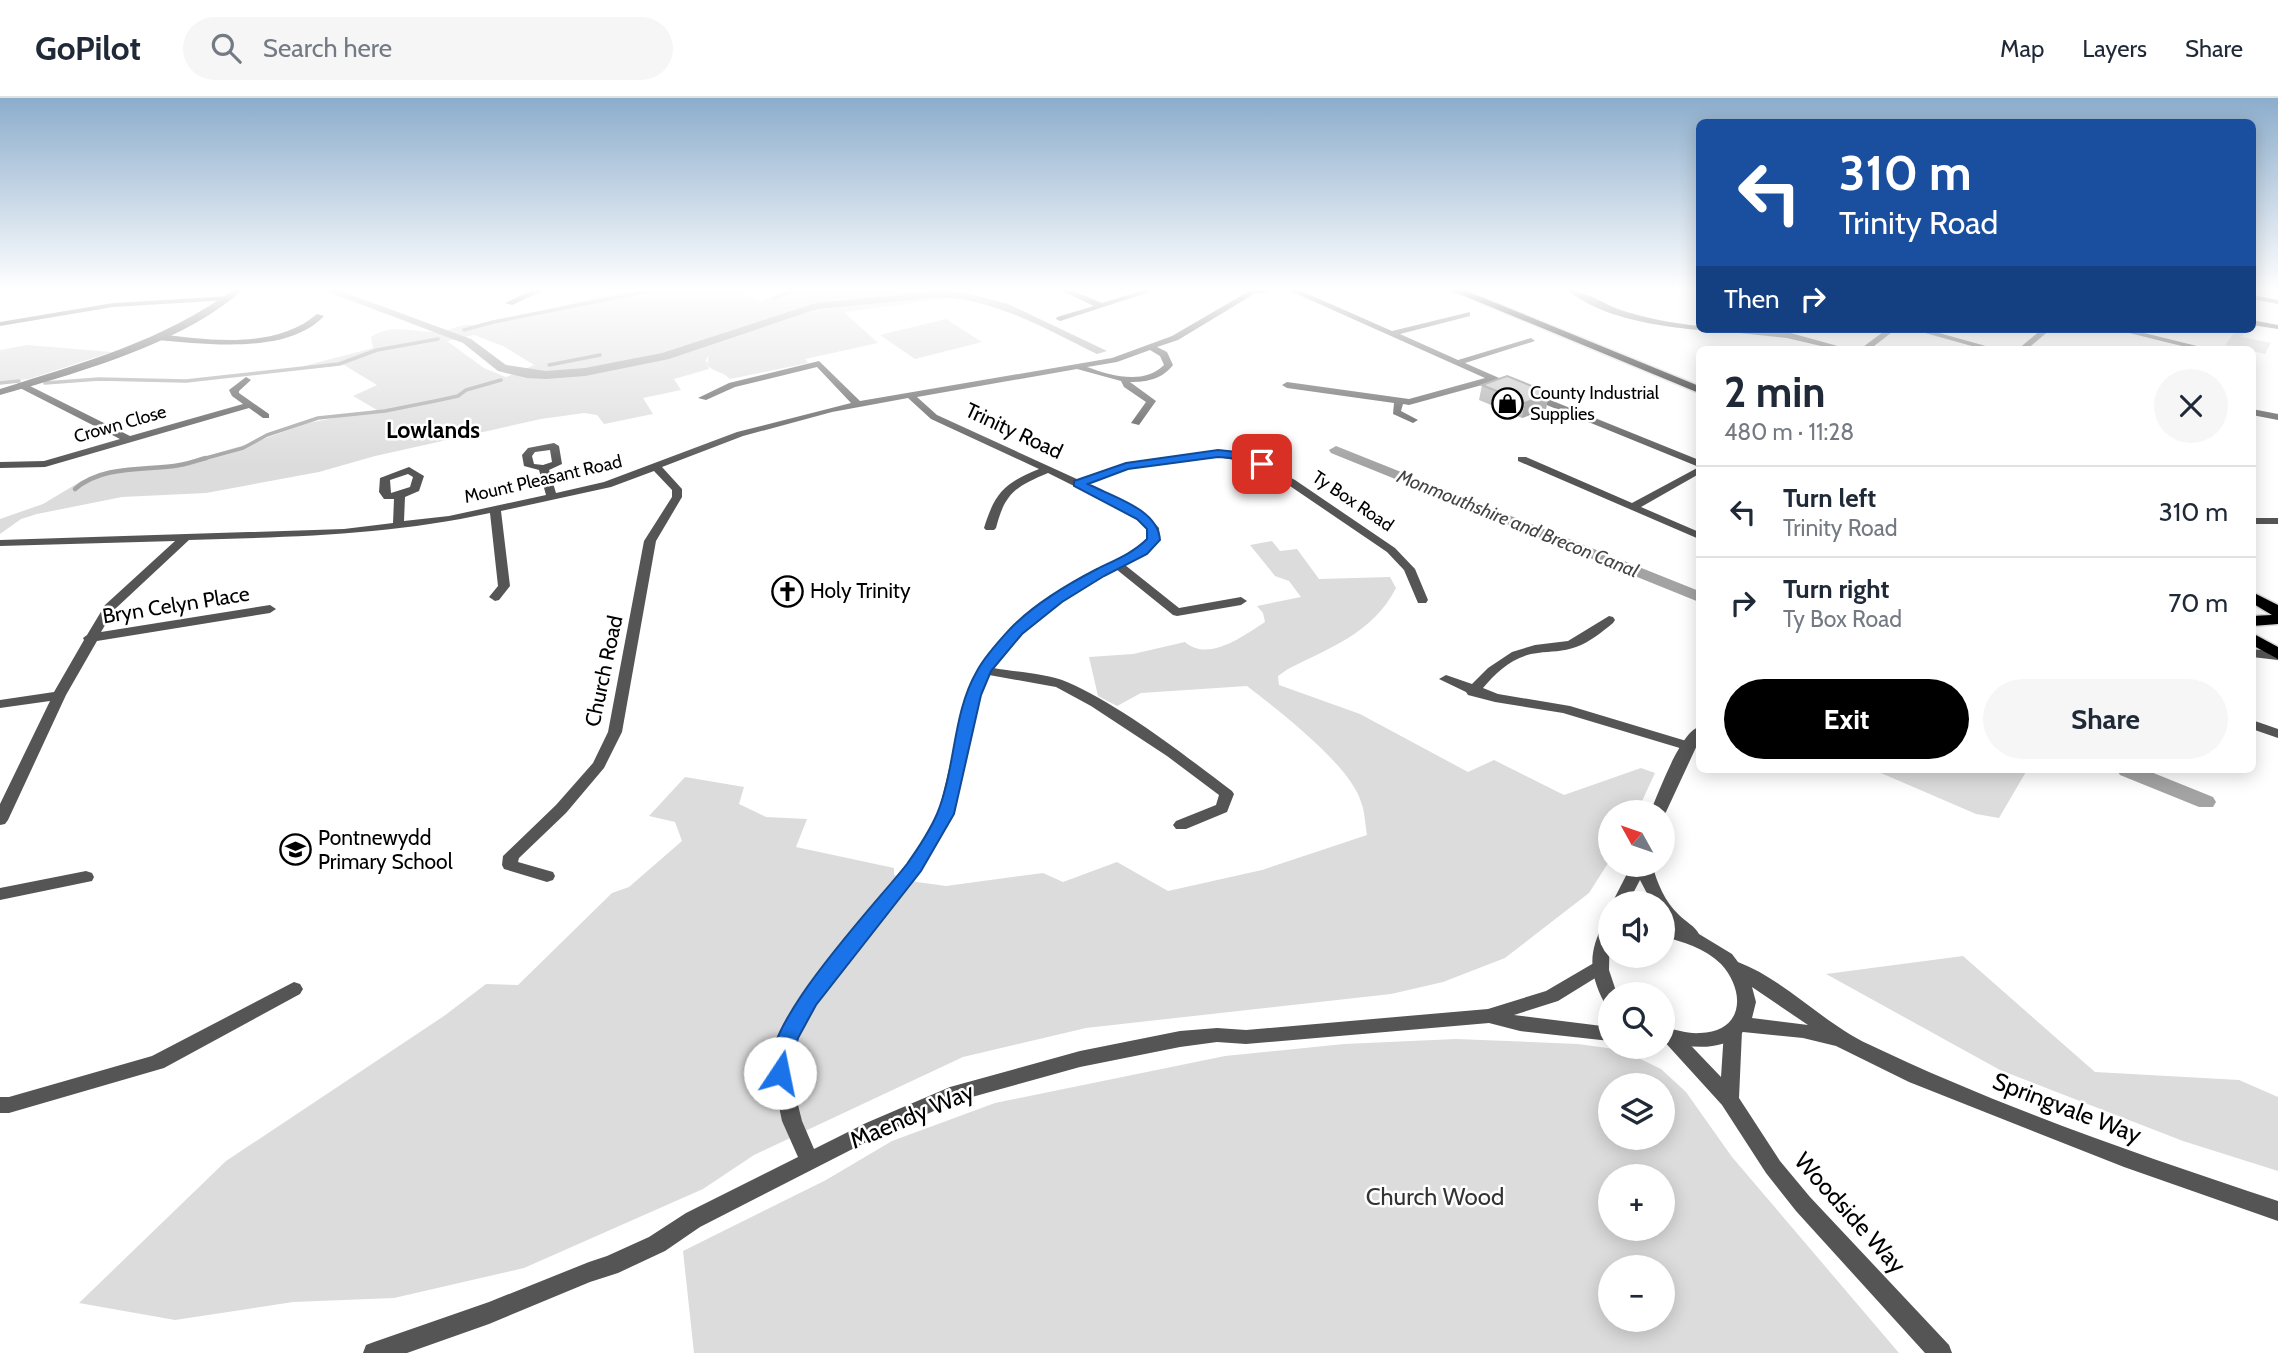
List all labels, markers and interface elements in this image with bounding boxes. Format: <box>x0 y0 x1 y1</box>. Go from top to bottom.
search box <box>183 17 673 80</box>
text: GoPilot <box>35 28 141 68</box>
icon: search <box>207 29 245 67</box>
text: Search here <box>263 32 392 64</box>
text: Map <box>2000 34 2044 63</box>
text: Layers <box>2082 34 2147 63</box>
text: Share <box>2185 34 2243 63</box>
text: 310 m <box>1839 143 1972 202</box>
icon: left <box>1724 147 1815 238</box>
text: Trinity Road <box>1839 203 1998 242</box>
icon: right <box>1794 280 1832 318</box>
text: Then <box>1724 283 1780 315</box>
text: 2 min <box>1724 366 1825 418</box>
button: close <box>2154 369 2228 443</box>
place label: County Industrial Supplies <box>1530 382 1660 425</box>
shop icon: County Industrial Supplies <box>1490 386 1524 420</box>
street label: Trinity Road <box>962 397 1067 464</box>
street label: Crown Close <box>71 400 169 448</box>
district label: Lowlands <box>386 416 480 444</box>
text: 480 m · 11:28 <box>1724 418 1854 446</box>
pin <box>1232 434 1292 494</box>
icon: arrive <box>1243 445 1281 483</box>
street label: Mount Pleasant Road <box>462 450 624 508</box>
water label: Monmouthshire and Brecon Canal <box>1393 464 1642 583</box>
street label: Ty Box Road <box>1308 466 1398 536</box>
text: Turn left <box>1783 482 1876 514</box>
icon: left <box>1724 493 1762 531</box>
text: 310 m <box>2159 496 2228 528</box>
text: Trinity Road <box>1783 514 1898 542</box>
text: Turn right <box>1783 573 1889 605</box>
church icon: Holy Trinity <box>770 574 804 608</box>
place label: Holy Trinity <box>810 578 911 603</box>
street label: Bryn Celyn Place <box>101 581 251 628</box>
icon: right <box>1724 584 1762 622</box>
text: 70 m <box>2168 587 2228 619</box>
text: Ty Box Road <box>1783 605 1902 633</box>
street label: Church Road <box>580 613 627 729</box>
button: Exit <box>1724 679 1969 759</box>
button: Share <box>1983 679 2228 759</box>
north arrow <box>1598 800 1675 877</box>
map controls <box>1598 800 1675 1332</box>
place label: Pontnewydd Primary School <box>318 825 453 874</box>
school or university icon: Pontnewydd Primary School <box>278 833 312 867</box>
button: sound <box>1598 891 1675 968</box>
button: search <box>1598 982 1675 1059</box>
position arrow <box>743 1036 817 1110</box>
street label: Springvale Way <box>1989 1066 2145 1149</box>
button: layers <box>1598 1073 1675 1150</box>
street label: Maendy Way <box>845 1076 978 1155</box>
street label: Woodside Way <box>1789 1146 1912 1279</box>
button: + <box>1598 1164 1675 1241</box>
park label: Church Wood <box>1366 1182 1504 1211</box>
button: − <box>1598 1255 1675 1332</box>

